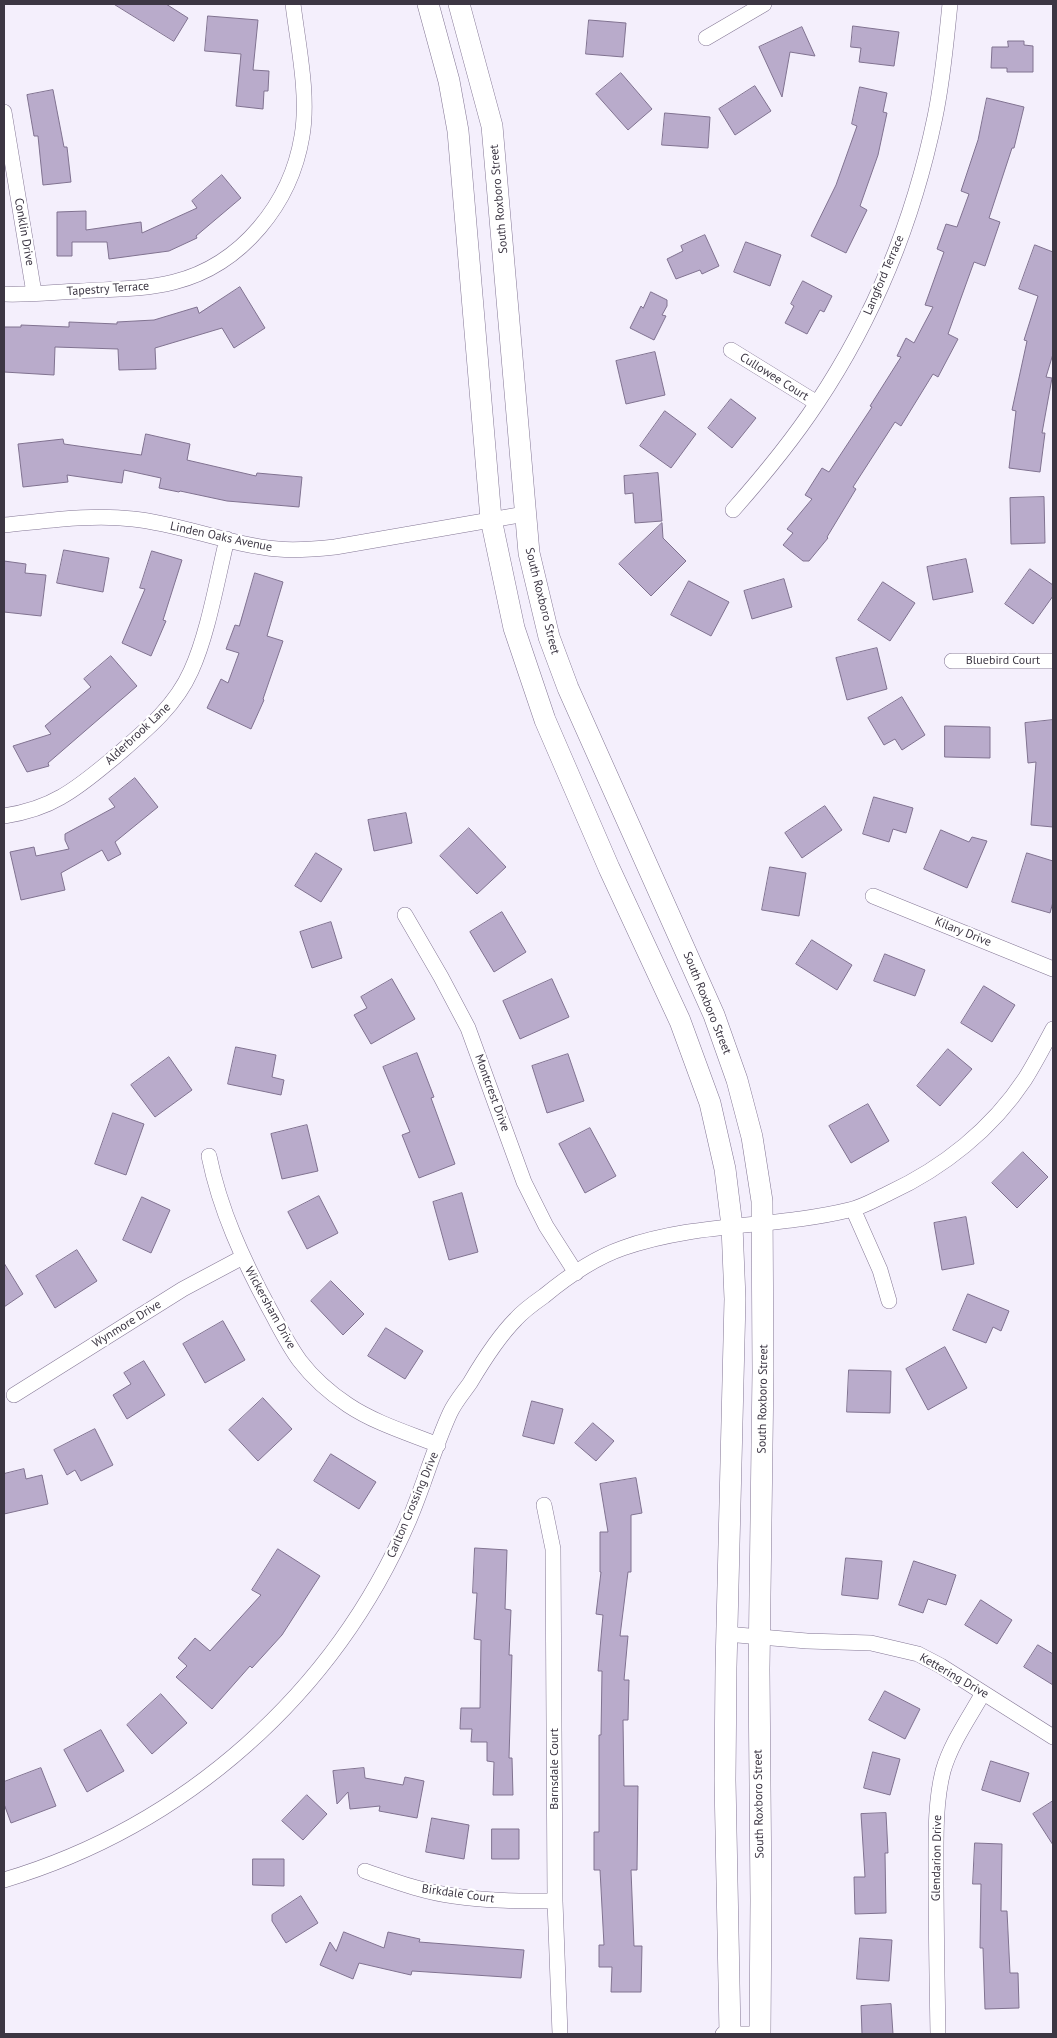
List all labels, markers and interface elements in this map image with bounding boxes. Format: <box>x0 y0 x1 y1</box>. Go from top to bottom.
street label: South Roxboro Street <box>487 144 511 254</box>
street label: Conklin Drive <box>11 197 37 267</box>
street label: Langford Terrace <box>861 233 907 317</box>
street label: Tapestry Terrace <box>66 279 150 299</box>
street label: Cullowee Court <box>737 350 811 404</box>
street label: Linden Oaks Avenue <box>169 519 273 555</box>
street label: South Roxboro Street <box>522 546 562 656</box>
street label: Bluebird Court <box>966 654 1040 668</box>
street label: Alderbrook Lane <box>102 700 174 768</box>
street label: Kilary Drive <box>933 914 993 950</box>
street label: South Roxboro Street <box>680 950 734 1056</box>
street label: Montcrest Drive <box>471 1052 513 1134</box>
street label: Wickersham Drive <box>241 1264 299 1352</box>
street label: Wynmore Drive <box>90 1297 164 1351</box>
street label: South Roxboro Street <box>755 1344 771 1454</box>
street label: Carlton Crossing Drive <box>384 1450 442 1560</box>
street label: Kettering Drive <box>917 1650 991 1702</box>
street label: Barnsdale Court <box>548 1728 562 1810</box>
street label: South Roxboro Street <box>751 1749 767 1859</box>
street label: Glendarion Drive <box>929 1815 945 1901</box>
street label: Birkdale Court <box>421 1882 495 1906</box>

